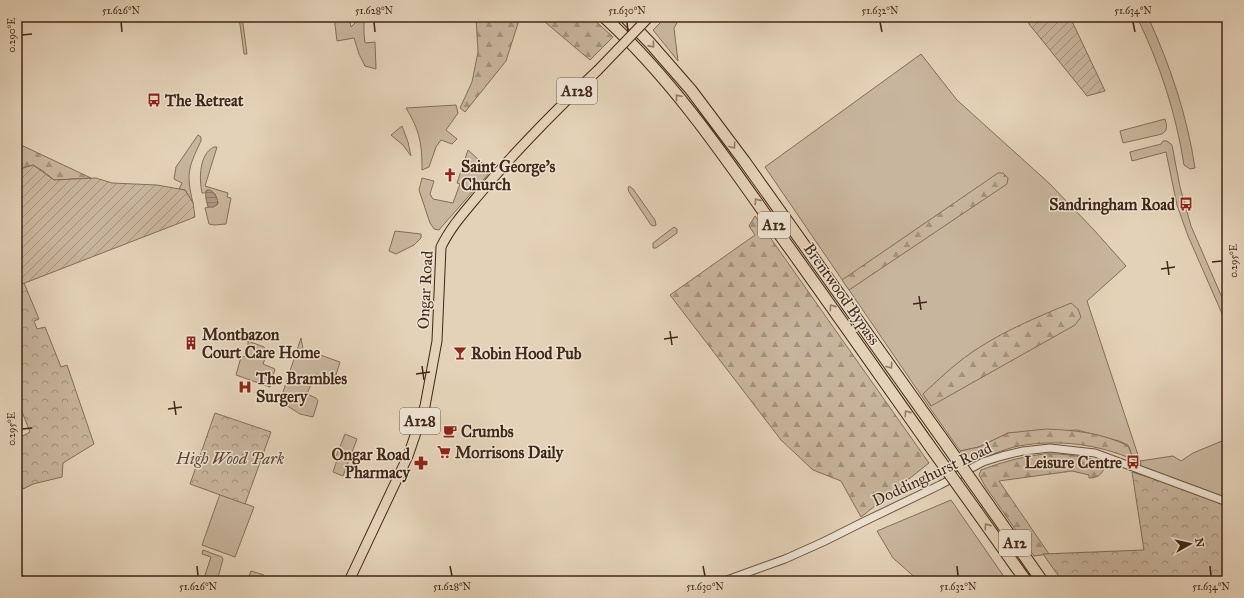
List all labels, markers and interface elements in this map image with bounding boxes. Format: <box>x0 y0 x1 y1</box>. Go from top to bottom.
text: 51.626°N <box>102 5 140 17</box>
text: 51.628°N <box>355 5 394 17</box>
text: 51.630°N <box>608 5 646 17</box>
text: 51.632°N <box>862 5 899 17</box>
text: 51.634°N <box>1114 5 1152 17</box>
text: 0.290°E <box>6 18 18 52</box>
one-way arrow <box>647 40 654 48</box>
road number: A128 <box>557 78 597 104</box>
place label: The Retreat <box>164 91 244 110</box>
bus stop icon: The Retreat <box>146 92 162 108</box>
one-way arrow <box>676 95 683 102</box>
one-way arrow <box>729 142 736 149</box>
place label: Saint George's Church <box>461 157 556 194</box>
church icon: Saint George's Church <box>442 167 458 183</box>
place label: Sandringham Road <box>1049 195 1176 215</box>
bus stop icon: Sandringham Road <box>1178 196 1194 212</box>
one-way arrow <box>754 198 762 205</box>
road number: A12 <box>758 212 790 238</box>
street label: Brentwood Bypass <box>800 239 884 349</box>
text: 0.295°E <box>1228 244 1240 278</box>
street label: Ongar Road <box>413 250 438 330</box>
one-way arrow <box>829 304 837 311</box>
place label: Montbazon Court Care Home <box>202 325 321 362</box>
building icon: Montbazon Court Care Home <box>183 335 199 351</box>
place label: Robin Hood Pub <box>471 344 582 363</box>
bar icon: Robin Hood Pub <box>452 345 468 361</box>
one-way arrow <box>885 362 893 369</box>
place label: The Brambles Surgery <box>255 369 347 407</box>
hospital icon: The Brambles Surgery <box>237 379 253 395</box>
road number: A128 <box>400 408 440 434</box>
one-way arrow <box>904 410 912 417</box>
text: 0.295°E <box>6 412 18 446</box>
place label: Crumbs <box>461 422 514 441</box>
cafe icon: Crumbs <box>442 423 458 439</box>
street label: Doddinghurst Road <box>869 438 995 511</box>
place label: Morrisons Daily <box>455 443 565 463</box>
supermarket icon: Morrisons Daily <box>436 444 452 460</box>
place label: Ongar Road Pharmacy <box>331 445 411 483</box>
park label: High Wood Park <box>175 449 284 468</box>
place label: Leisure Centre <box>1024 453 1122 472</box>
bus stop icon: Leisure Centre <box>1125 454 1141 470</box>
pharmacy icon: Ongar Road Pharmacy <box>413 455 429 471</box>
one-way arrow <box>985 524 992 531</box>
north arrow <box>1170 524 1210 564</box>
road number: A12 <box>999 530 1031 556</box>
text: N <box>1192 537 1207 549</box>
text: 51.626°N <box>179 581 217 593</box>
text: 51.628°N <box>433 581 472 593</box>
text: 51.630°N <box>686 581 724 593</box>
text: 51.632°N <box>940 581 977 593</box>
text: 51.634°N <box>1192 581 1230 593</box>

